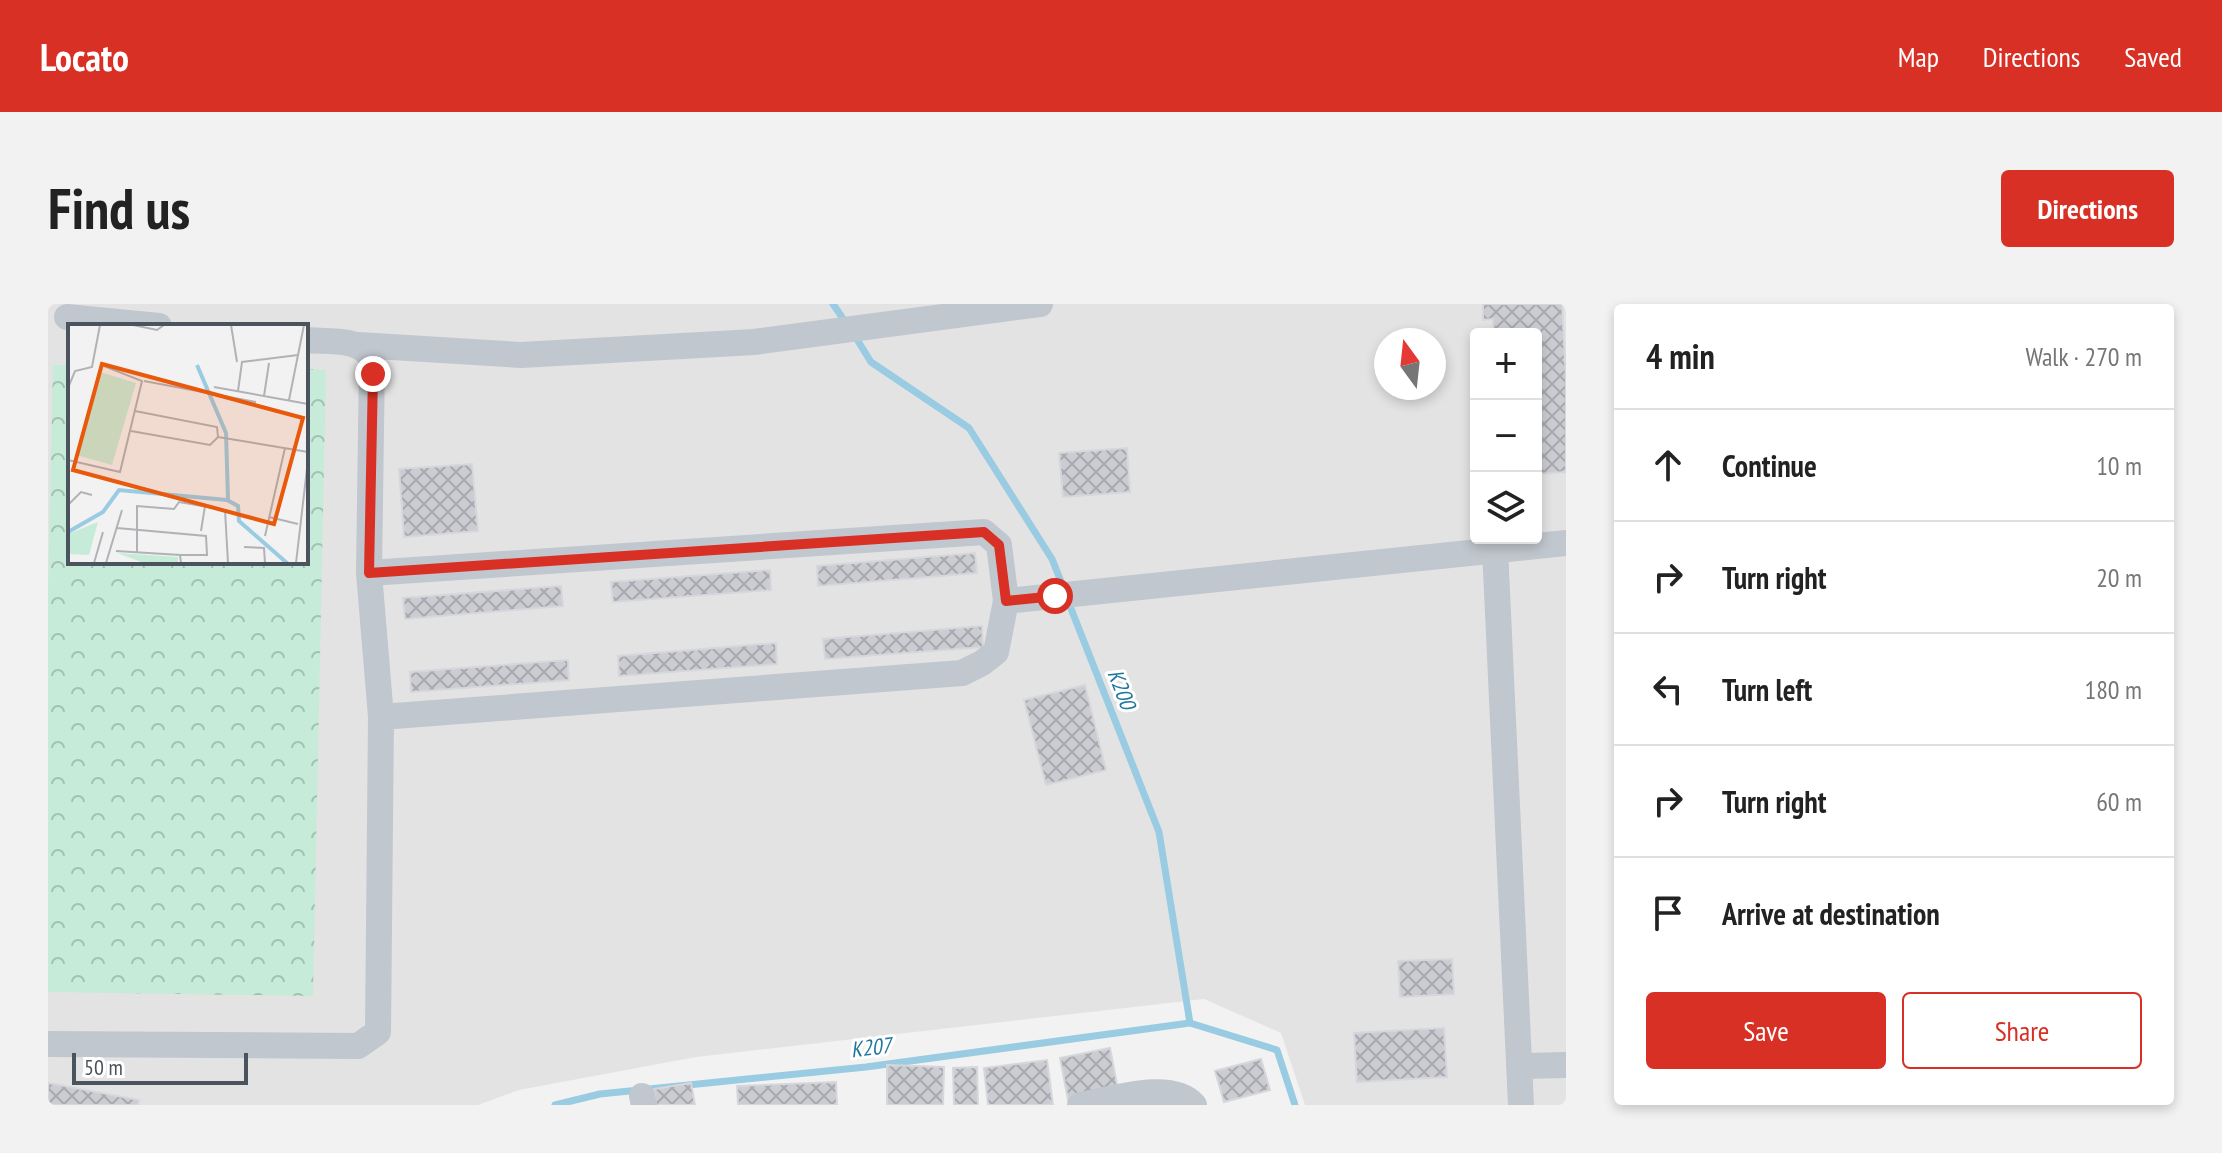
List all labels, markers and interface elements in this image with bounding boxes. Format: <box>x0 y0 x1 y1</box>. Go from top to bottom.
text: Locato <box>40 32 129 81</box>
text: Map <box>1898 38 1939 75</box>
text: Directions <box>1983 38 2080 75</box>
text: Saved <box>2124 38 2182 75</box>
button: Directions <box>2001 170 2174 247</box>
text: Find us <box>48 172 190 244</box>
inset map <box>68 324 308 564</box>
north arrow <box>1374 328 1446 400</box>
map controls <box>1470 328 1542 544</box>
button: + <box>1470 328 1542 400</box>
text: 4 min <box>1646 334 1715 378</box>
text: Walk · 270 m <box>2025 340 2142 373</box>
route end <box>355 356 391 392</box>
button: − <box>1470 400 1542 472</box>
icon: ahead <box>1646 443 1690 487</box>
text: Continue <box>1722 446 1817 485</box>
text: 10 m <box>2096 449 2142 482</box>
button: layers <box>1470 472 1542 544</box>
icon: right <box>1646 555 1690 599</box>
text: Turn right <box>1722 558 1826 597</box>
text: 20 m <box>2096 561 2142 594</box>
route start <box>1037 578 1073 614</box>
water label: K200 <box>1102 665 1143 715</box>
icon: left <box>1646 667 1690 711</box>
text: Turn left <box>1722 670 1812 709</box>
text: 180 m <box>2084 673 2142 706</box>
icon: right <box>1646 779 1690 823</box>
text: Turn right <box>1722 782 1826 821</box>
text: 60 m <box>2096 785 2142 818</box>
icon: arrive <box>1646 891 1690 935</box>
text: Arrive at destination <box>1722 894 1940 933</box>
button: Save <box>1646 992 1886 1069</box>
button: Share <box>1902 992 2142 1069</box>
water label: K207 <box>849 1030 896 1063</box>
scale bar <box>72 1049 248 1085</box>
text: 50 m <box>84 1053 123 1081</box>

